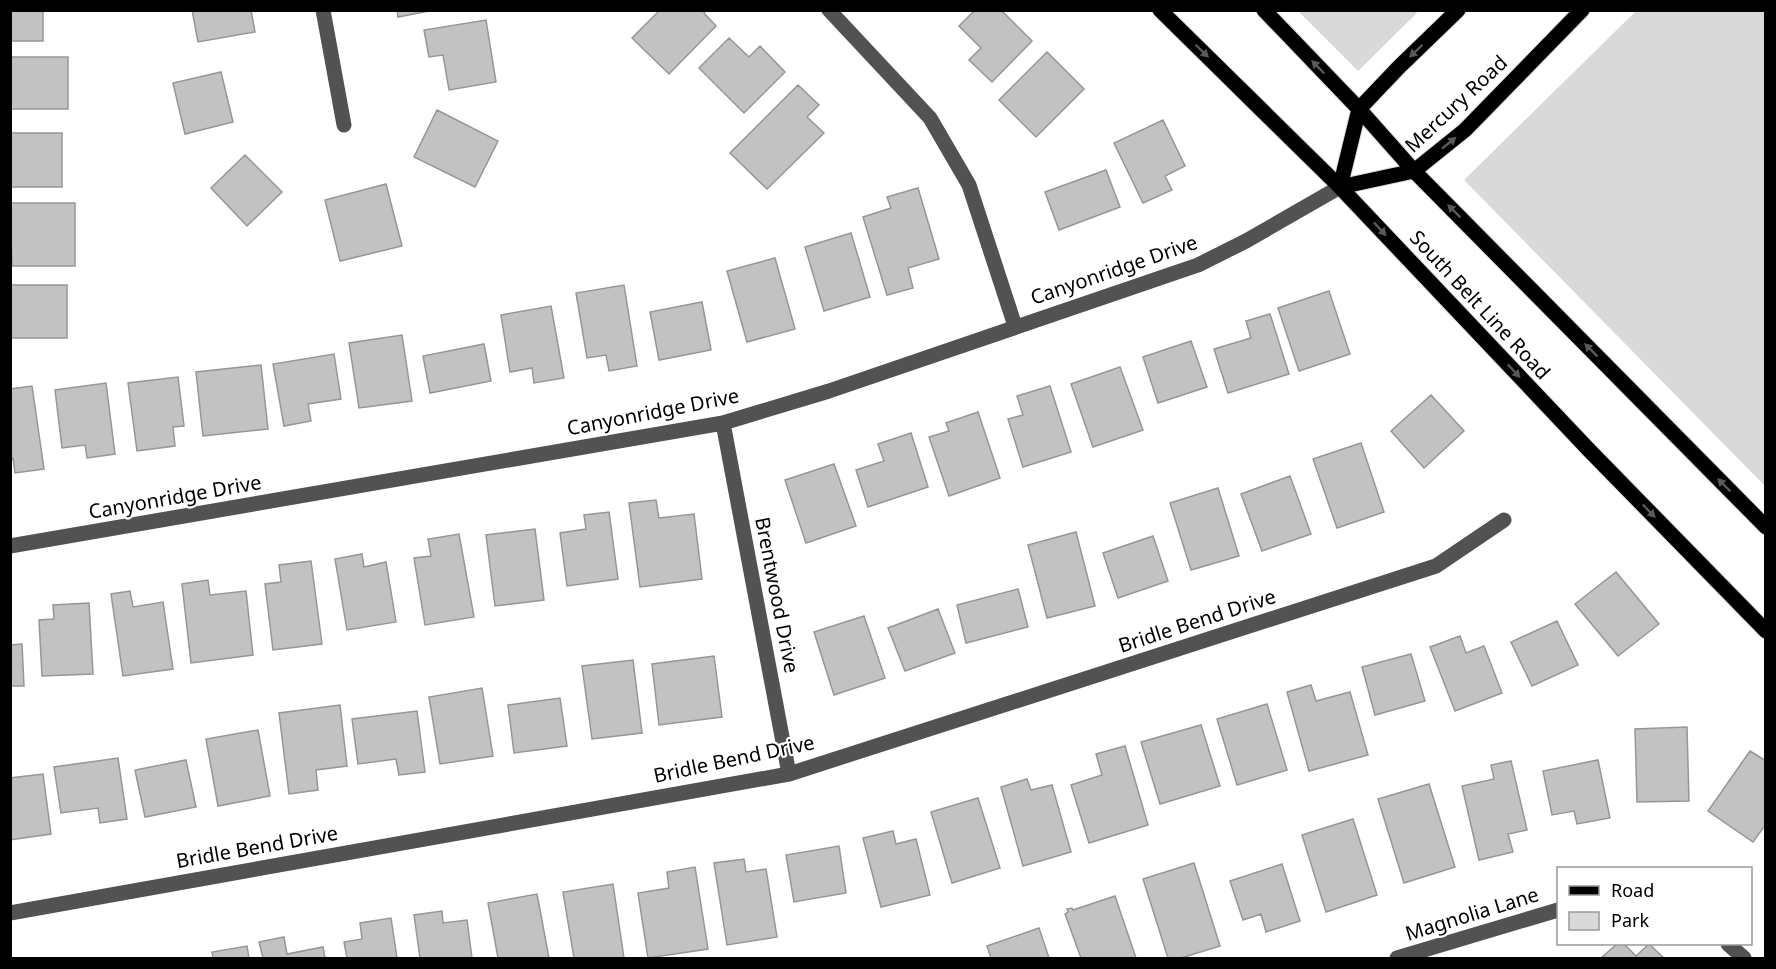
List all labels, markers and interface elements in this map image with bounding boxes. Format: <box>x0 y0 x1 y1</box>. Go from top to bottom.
one-way arrow <box>1195 44 1209 58</box>
one-way arrow <box>1408 44 1423 58</box>
street label: Mercury Road <box>1399 49 1513 158</box>
one-way arrow <box>1312 60 1326 74</box>
one-way arrow <box>1442 137 1457 149</box>
one-way arrow <box>1447 205 1461 219</box>
one-way arrow <box>1373 221 1386 236</box>
street label: South Belt Line Road <box>1404 224 1557 385</box>
street label: Canyonridge Drive <box>1027 228 1201 311</box>
one-way arrow <box>1583 343 1598 357</box>
one-way arrow <box>1507 363 1521 378</box>
street label: Canyonridge Drive <box>565 382 741 441</box>
street label: Canyonridge Drive <box>86 468 263 525</box>
one-way arrow <box>1718 478 1732 492</box>
one-way arrow <box>1642 504 1656 519</box>
street label: Brentwood Drive <box>749 514 806 675</box>
street label: Bridle Bend Drive <box>1115 582 1279 659</box>
street label: Bridle Bend Drive <box>651 728 817 789</box>
street label: Bridle Bend Drive <box>174 819 340 874</box>
legend <box>1557 867 1752 945</box>
text: Road <box>1611 878 1654 902</box>
street label: Magnolia Lane <box>1402 880 1542 947</box>
text: Park <box>1611 908 1649 932</box>

